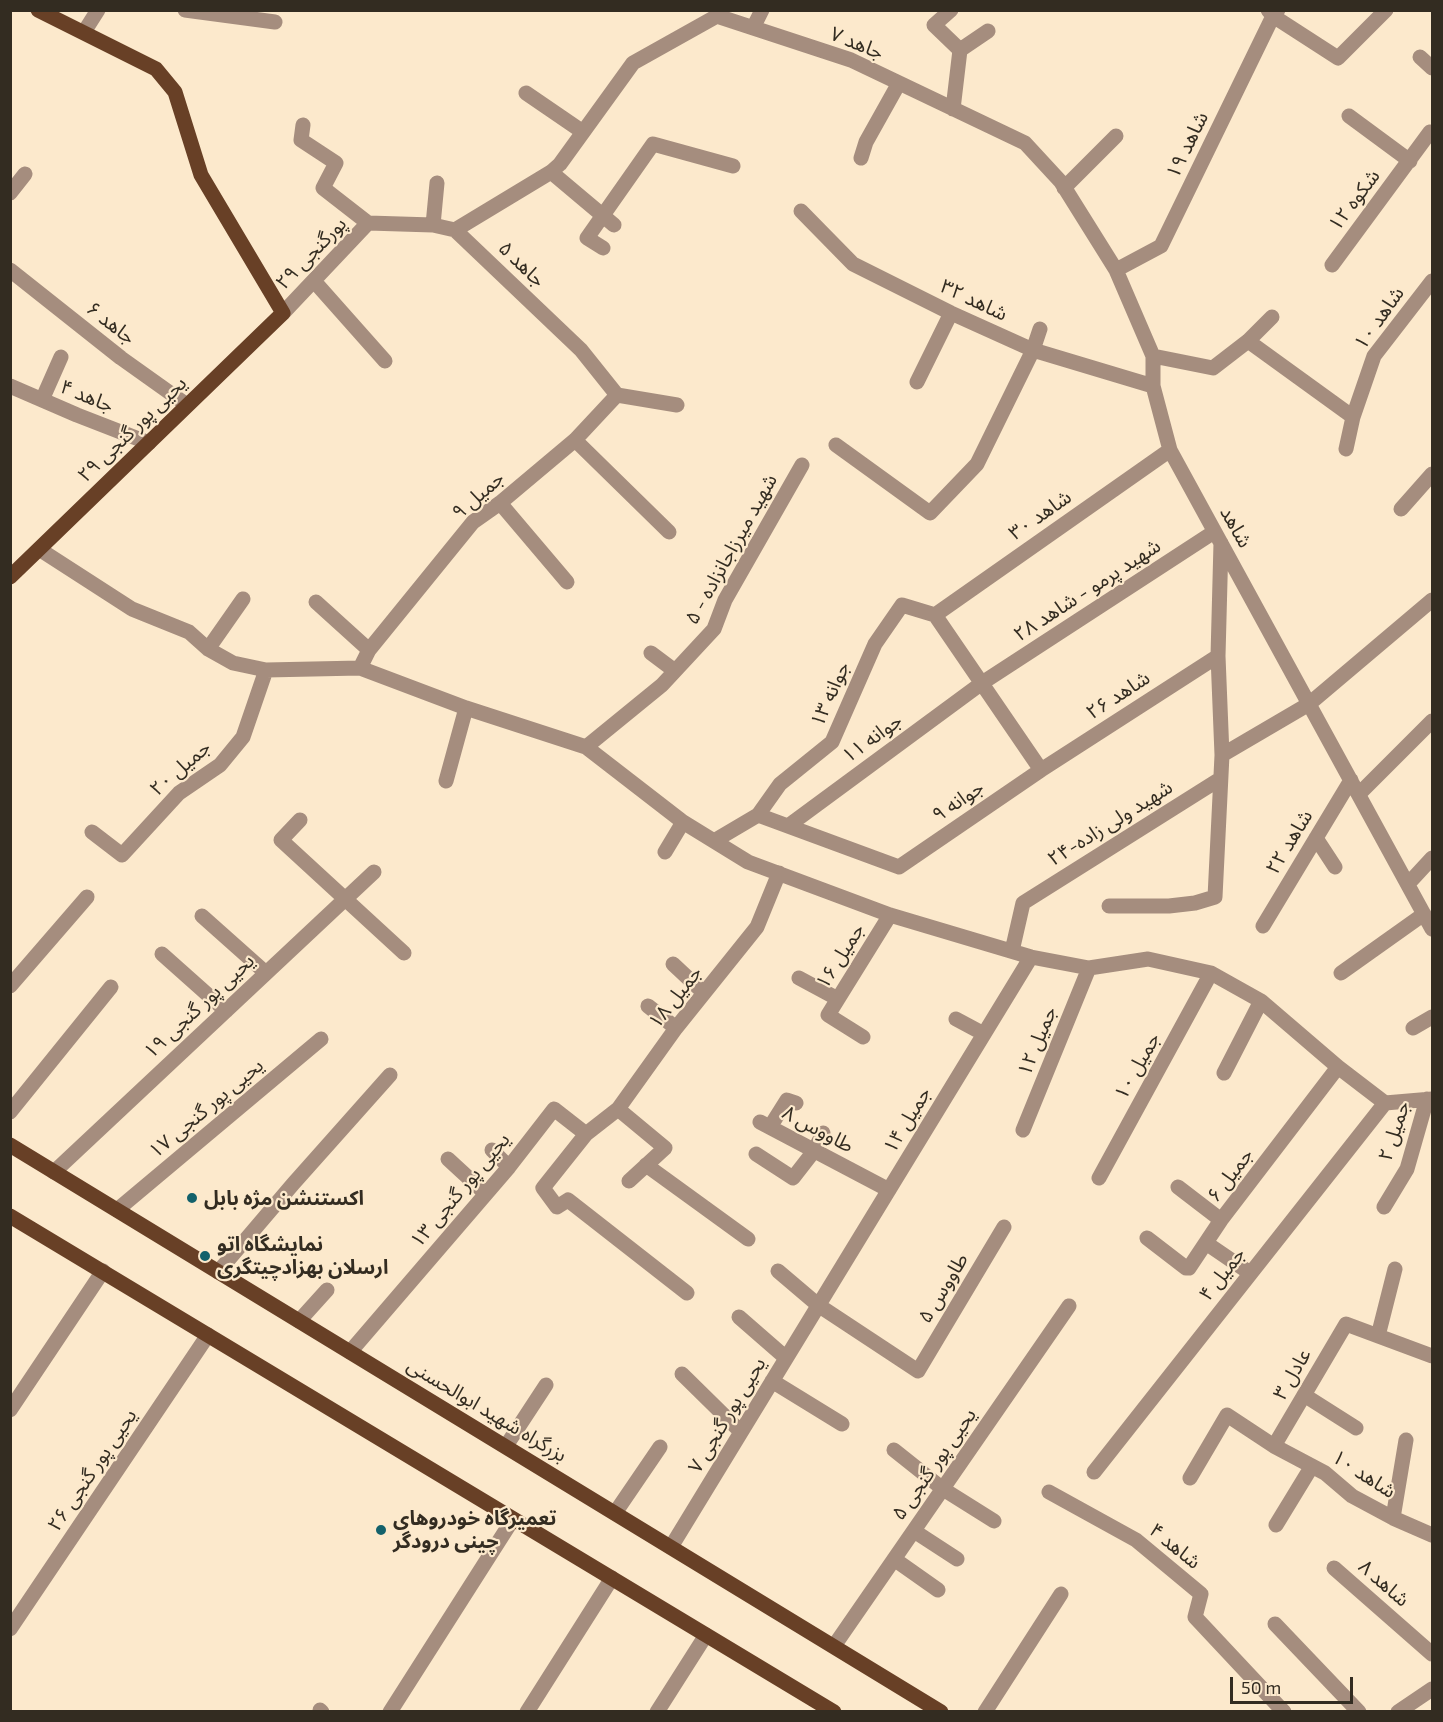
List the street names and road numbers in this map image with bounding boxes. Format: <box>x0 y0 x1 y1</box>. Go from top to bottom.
street label: جاهد ۷ <box>827 21 887 65</box>
street label: شاهد ۱۹ <box>1161 108 1213 182</box>
street label: شکوه ۱۲ <box>1323 165 1385 235</box>
street label: پورگنجی ۲۹ <box>270 212 352 294</box>
street label: جاهد ۵ <box>494 236 550 292</box>
street label: شاهد ۳۲ <box>937 274 1011 326</box>
street label: شاهد ۱۰ <box>1349 282 1409 354</box>
street label: جاهد ۶ <box>82 296 140 350</box>
street label: یحیی پور گنجی ۲۹ <box>72 371 192 487</box>
street label: جاهد ۴ <box>57 374 117 418</box>
street label: جمیل ۹ <box>447 466 509 524</box>
street label: شهید میرزاجانزاده - ۵ <box>680 470 782 628</box>
street label: شاهد ۳۰ <box>1004 485 1076 545</box>
street label: شاهد <box>1215 502 1257 552</box>
street label: شهید پرمو - شاهد ۲۸ <box>1009 534 1165 646</box>
street label: جوانه ۱۳ <box>805 658 855 730</box>
street label: شاهد ۲۶ <box>1082 666 1154 724</box>
street label: جوانه ۱۱ <box>837 708 907 768</box>
street label: جمیل ۲۰ <box>145 735 215 801</box>
street label: جوانه ۹ <box>928 775 988 827</box>
street label: شهید ولی زاده-۲۴ <box>1043 775 1177 871</box>
street label: شاهد ۲۲ <box>1260 805 1318 879</box>
street label: جمیل ۱۶ <box>811 919 869 993</box>
street label: یحیی پور گنجی ۱۹ <box>139 949 259 1063</box>
street label: جمیل ۱۸ <box>643 961 707 1033</box>
street label: جمیل ۱۲ <box>1012 1003 1062 1079</box>
street label: جمیل ۱۰ <box>1109 1028 1165 1104</box>
street label: یحیی پور گنجی ۱۷ <box>144 1053 268 1163</box>
street label: جمیل ۱۴ <box>878 1083 936 1157</box>
street label: جمیل ۲ <box>1373 1098 1415 1164</box>
street label: طاووس ۸ <box>778 1100 858 1158</box>
street label: یحیی پور گنجی ۱۳ <box>405 1128 515 1252</box>
street label: جمیل ۶ <box>1202 1143 1258 1207</box>
street label: جمیل ۴ <box>1194 1242 1250 1306</box>
street label: طاووس ۵ <box>913 1249 973 1327</box>
street label: عادل ۳ <box>1268 1344 1316 1404</box>
street label: بزرگراه شهید ابوالحسنی <box>403 1353 571 1467</box>
street label: یحیی پور گنجی ۷ <box>683 1353 771 1477</box>
street label: یحیی پور گنجی ۵ <box>887 1403 981 1525</box>
street label: یحیی پور گنجی ۲۶ <box>42 1404 142 1536</box>
street label: شاهد ۱۰ <box>1328 1445 1400 1503</box>
street label: شاهد ۴ <box>1144 1518 1206 1574</box>
street label: شاهد ۸ <box>1354 1554 1414 1612</box>

